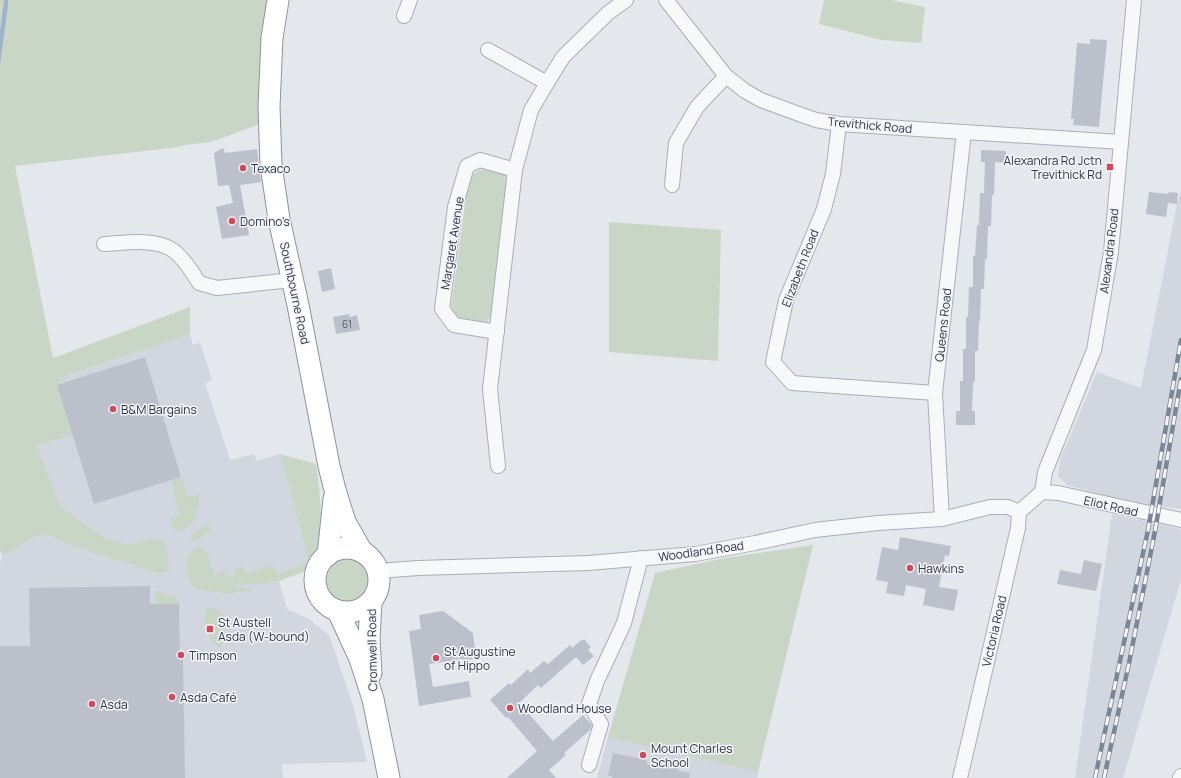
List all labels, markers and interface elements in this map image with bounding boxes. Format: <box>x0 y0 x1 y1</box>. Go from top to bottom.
street label: Trevithick Road <box>827 113 913 137</box>
place label: Alexandra Rd Jctn Trevithick Rd <box>1004 152 1102 183</box>
place label: Texaco <box>251 160 290 177</box>
marker: Alexandra Rd Jctn Trevithick Rd <box>1105 162 1115 172</box>
marker: Texaco <box>238 163 248 173</box>
street label: Margaret Avenue <box>436 195 468 291</box>
street label: Alexandra Road <box>1095 207 1123 295</box>
place label: Domino's <box>240 213 290 230</box>
marker: Domino's <box>227 216 237 226</box>
street label: Elizabeth Road <box>777 227 823 309</box>
street label: Southbourne Road <box>276 240 314 346</box>
street label: Queens Road <box>931 287 955 363</box>
house number: 61 <box>342 317 352 331</box>
place label: B&M Bargains <box>121 401 197 418</box>
marker: B&M Bargains <box>108 404 118 414</box>
street label: Eliot Road <box>1082 492 1140 520</box>
street label: Woodland Road <box>657 537 745 565</box>
place label: Hawkins <box>918 560 964 577</box>
marker: Hawkins <box>905 563 915 573</box>
street label: Victoria Road <box>978 594 1010 668</box>
street label: Cromwell Road <box>363 609 381 691</box>
place label: St Austell Asda (W-bound) <box>218 614 310 645</box>
marker: St Austell Asda (W-bound) <box>205 624 215 634</box>
place label: St Augustine of Hippo <box>444 643 516 674</box>
place label: Timpson <box>189 647 237 664</box>
marker: Timpson <box>176 650 186 660</box>
marker: St Augustine of Hippo <box>431 653 441 663</box>
place label: Asda Café <box>180 689 237 706</box>
marker: Asda Café <box>167 692 177 702</box>
place label: Asda <box>100 696 128 713</box>
marker: Asda <box>87 699 97 709</box>
place label: Woodland House <box>518 700 612 717</box>
marker: Woodland House <box>505 703 515 713</box>
place label: Mount Charles School <box>651 740 732 771</box>
marker: Mount Charles School <box>638 750 648 760</box>

